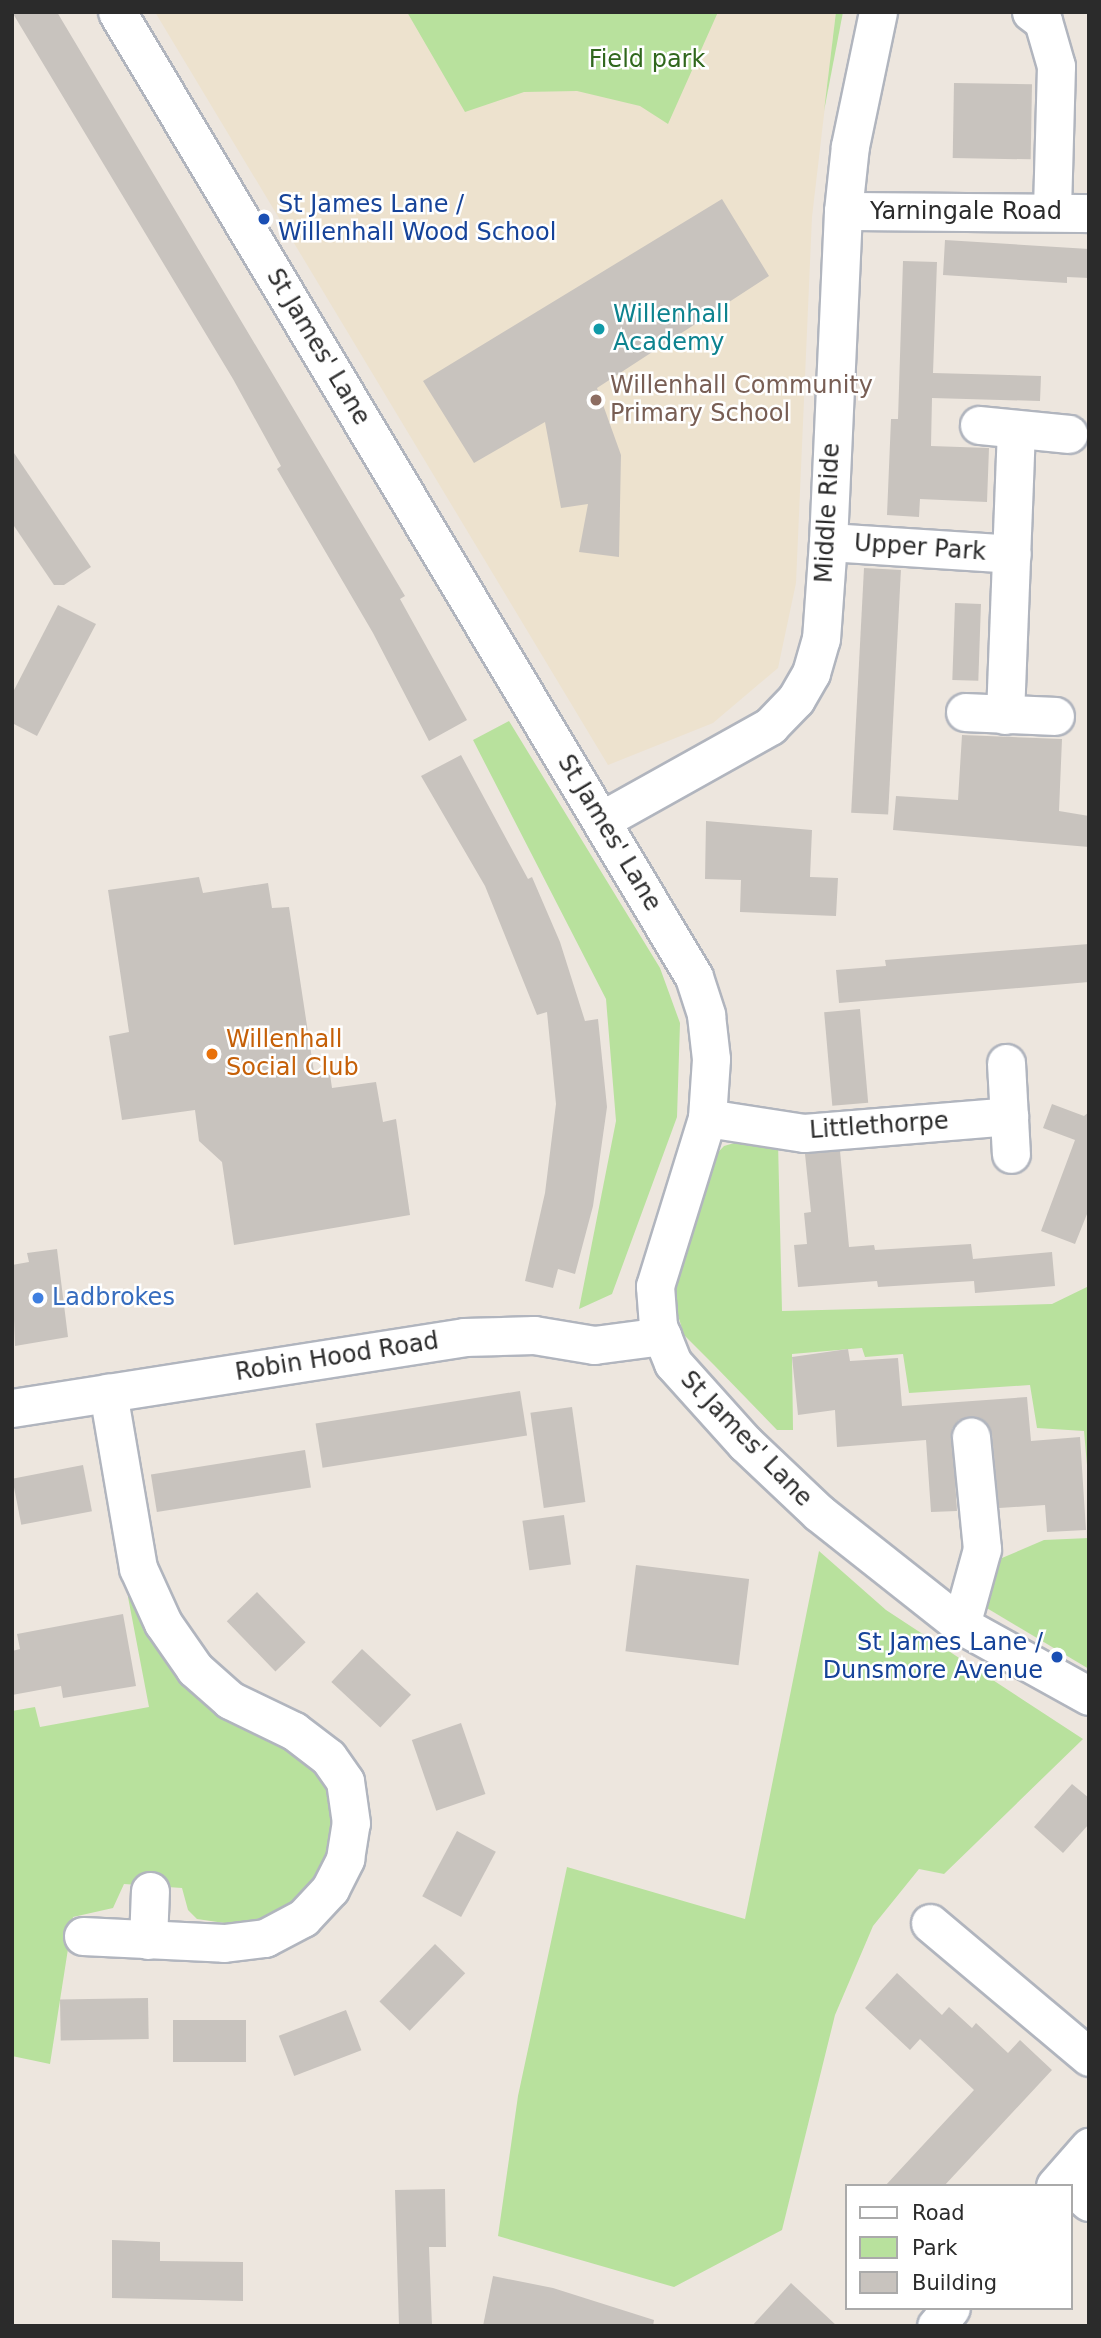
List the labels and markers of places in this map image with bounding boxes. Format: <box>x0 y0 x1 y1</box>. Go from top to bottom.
place label: St James Lane / Willenhall Wood School <box>278 191 556 247</box>
marker: St James Lane / Willenhall Wood School <box>256 211 272 227</box>
place label: Willenhall Academy <box>613 301 729 357</box>
marker: Willenhall Academy <box>591 321 607 337</box>
place label: Willenhall Community Primary School <box>610 372 873 428</box>
marker: Willenhall Community Primary School <box>588 392 604 408</box>
place label: Willenhall Social Club <box>226 1026 359 1082</box>
marker: Willenhall Social Club <box>204 1046 220 1062</box>
place label: Ladbrokes <box>52 1284 175 1312</box>
marker: Ladbrokes <box>30 1290 46 1306</box>
place label: St James Lane / Dunsmore Avenue <box>823 1629 1043 1685</box>
marker: St James Lane / Dunsmore Avenue <box>1049 1649 1065 1665</box>

